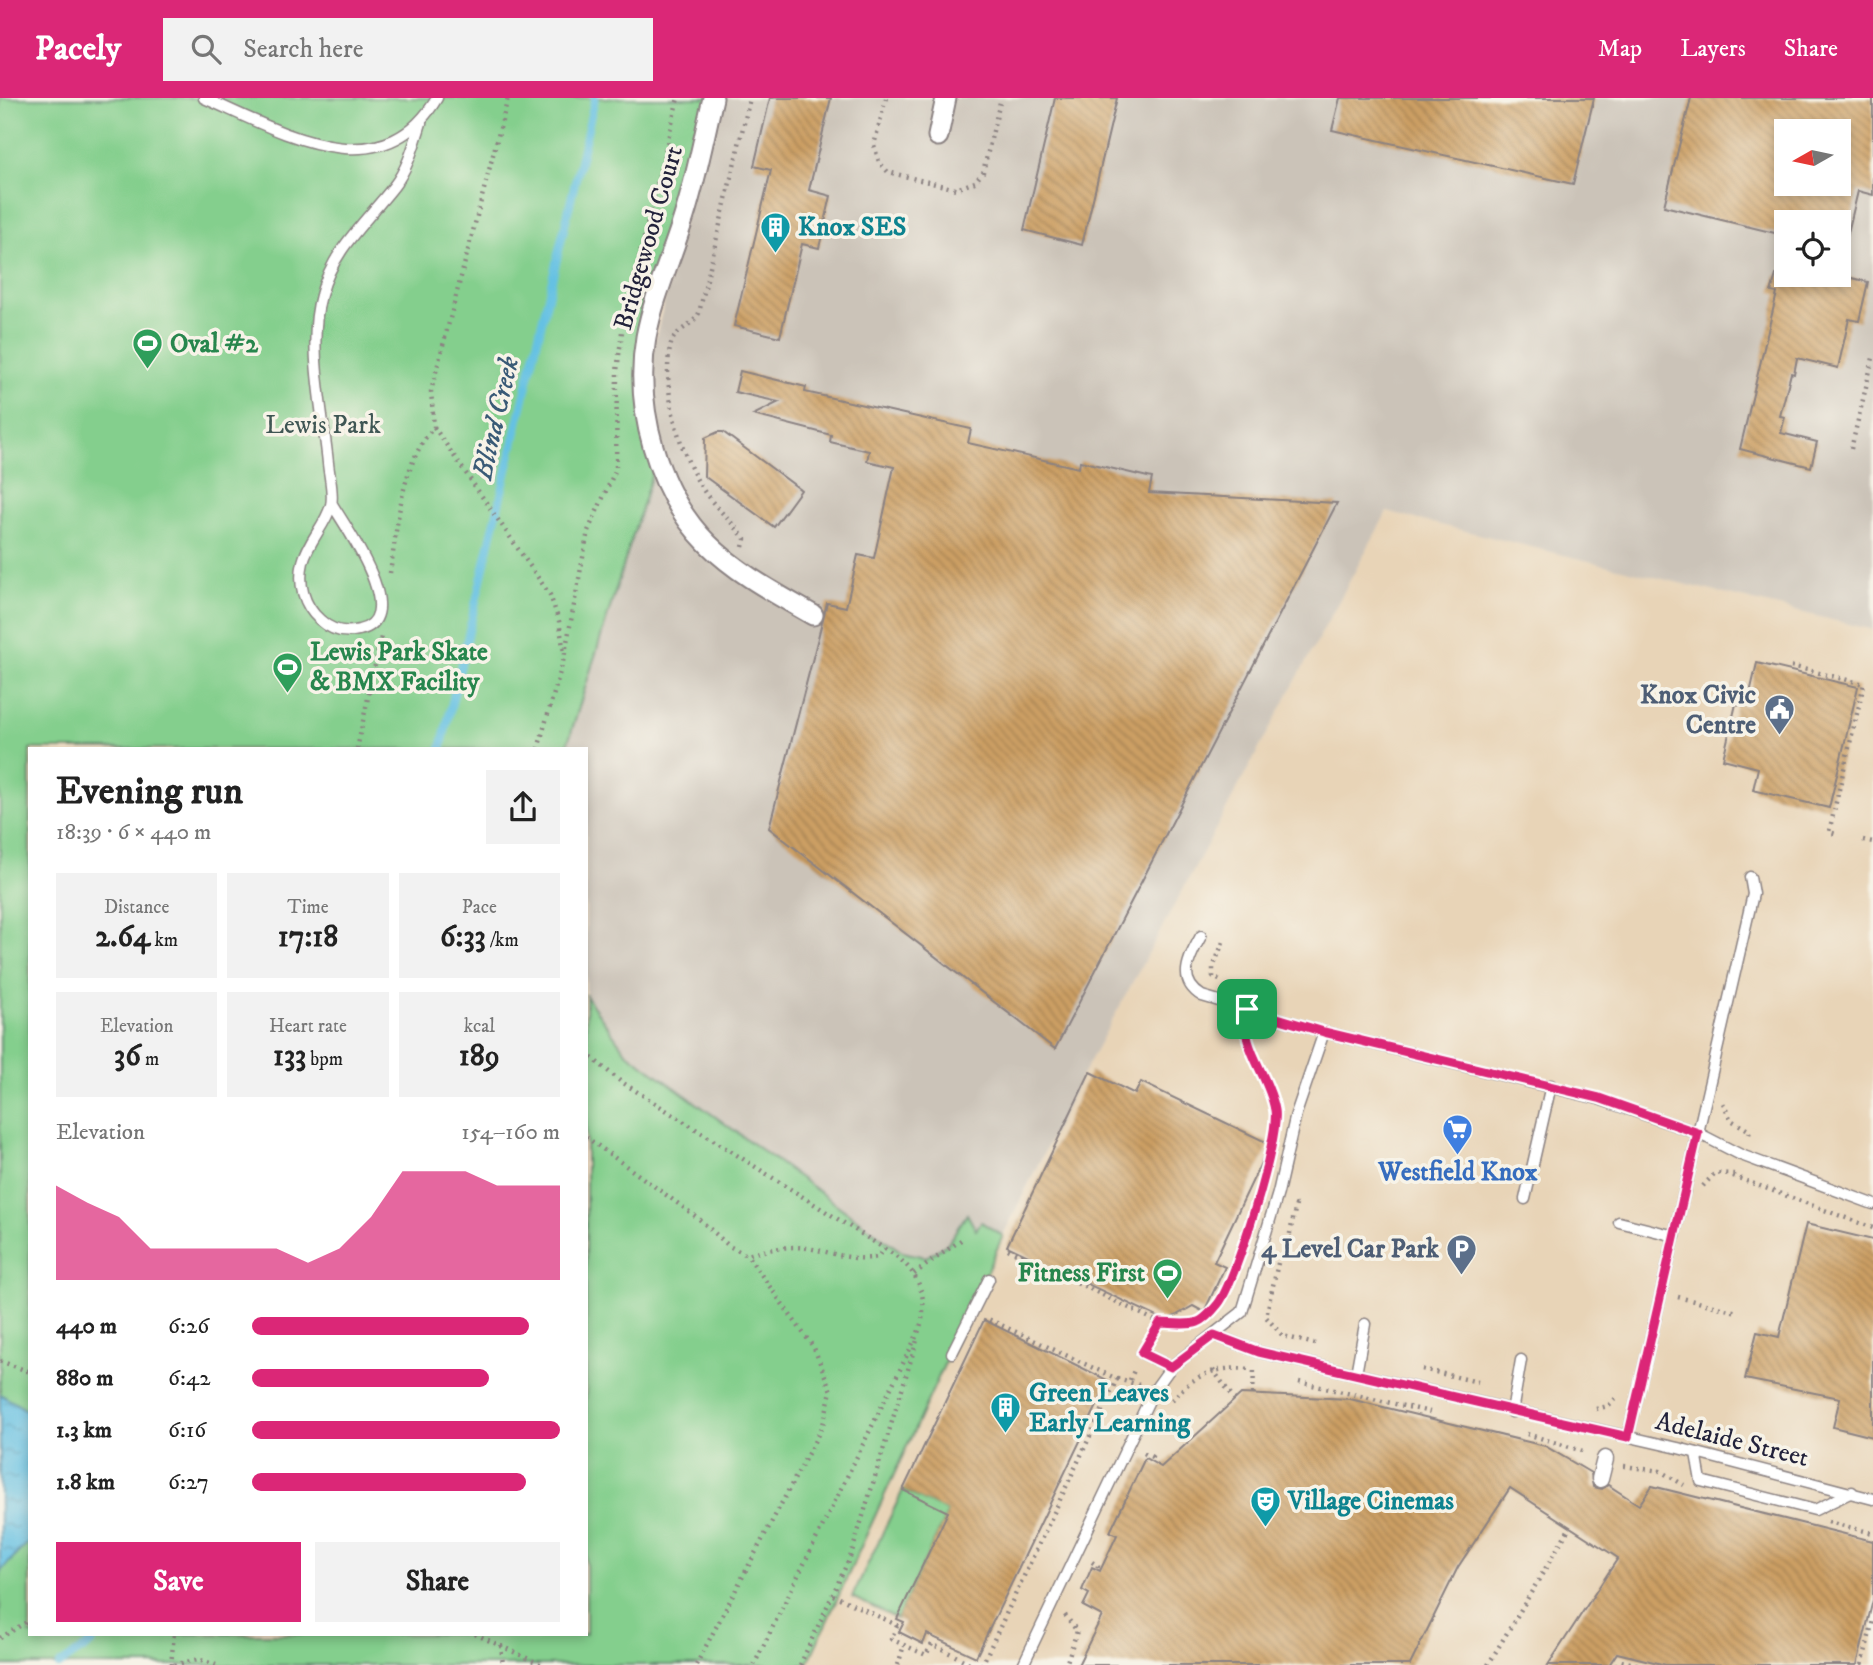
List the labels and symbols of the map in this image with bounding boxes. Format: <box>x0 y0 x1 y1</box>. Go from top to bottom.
north arrow <box>1774 119 1852 196</box>
street label: Bridgewood Court <box>607 142 691 334</box>
building icon: Knox SES <box>758 210 792 254</box>
place label: Knox SES <box>798 211 906 244</box>
sports icon: Oval #2 <box>130 327 164 371</box>
place label: Oval #2 <box>170 328 259 361</box>
water label: Blind Creek <box>465 353 527 484</box>
park label: Lewis Park <box>265 409 381 442</box>
place label: Lewis Park Skate & BMX Facility <box>310 636 488 699</box>
sports icon: Lewis Park Skate & BMX Facility <box>270 650 304 694</box>
place label: Knox Civic Centre <box>1640 679 1756 742</box>
public building icon: Knox Civic Centre <box>1762 693 1796 737</box>
pin <box>1217 979 1277 1039</box>
supermarket icon: Westfield Knox <box>1441 1112 1475 1156</box>
place label: Westfield Knox <box>1377 1156 1538 1189</box>
parking icon: 4 Level Car Park <box>1445 1232 1479 1276</box>
place label: 4 Level Car Park <box>1261 1233 1440 1266</box>
sports icon: Fitness First <box>1151 1256 1185 1300</box>
place label: Fitness First <box>1018 1257 1146 1290</box>
place label: Green Leaves Early Learning <box>1029 1377 1191 1440</box>
building icon: Green Leaves Early Learning <box>989 1391 1023 1435</box>
street label: Adelaide Street <box>1652 1405 1812 1475</box>
theatre icon: Village Cinemas <box>1248 1484 1282 1528</box>
place label: Village Cinemas <box>1287 1485 1454 1518</box>

